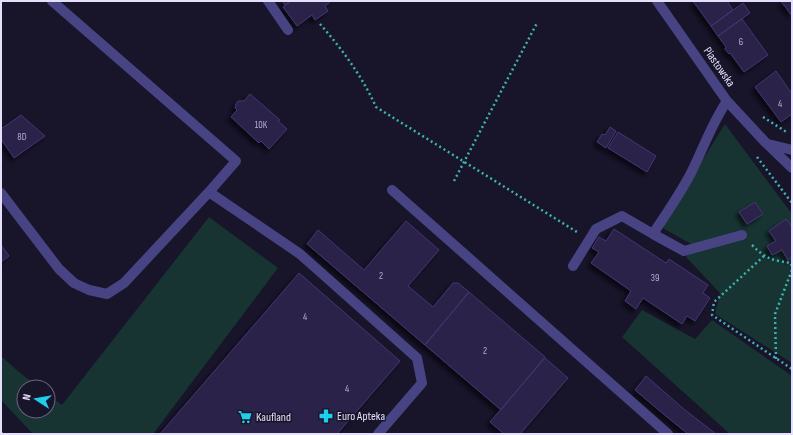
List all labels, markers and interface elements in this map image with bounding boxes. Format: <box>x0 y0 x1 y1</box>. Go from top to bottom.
house number: 6 <box>739 36 743 48</box>
street label: Piastowska <box>700 44 738 90</box>
house number: 4 <box>778 98 782 110</box>
house number: 10K <box>255 119 268 131</box>
house number: 8D <box>17 131 27 143</box>
house number: 2 <box>379 270 383 282</box>
house number: 39 <box>651 272 659 284</box>
house number: 4 <box>303 311 307 323</box>
house number: 2 <box>483 345 487 357</box>
north arrow <box>16 379 56 419</box>
house number: 4 <box>345 383 349 395</box>
text: N <box>20 393 34 401</box>
pharmacy icon: Euro Apteka <box>318 408 334 424</box>
supermarket icon: Kaufland <box>237 409 253 425</box>
place label: Euro Apteka <box>337 409 385 424</box>
place label: Kaufland <box>256 410 291 425</box>

